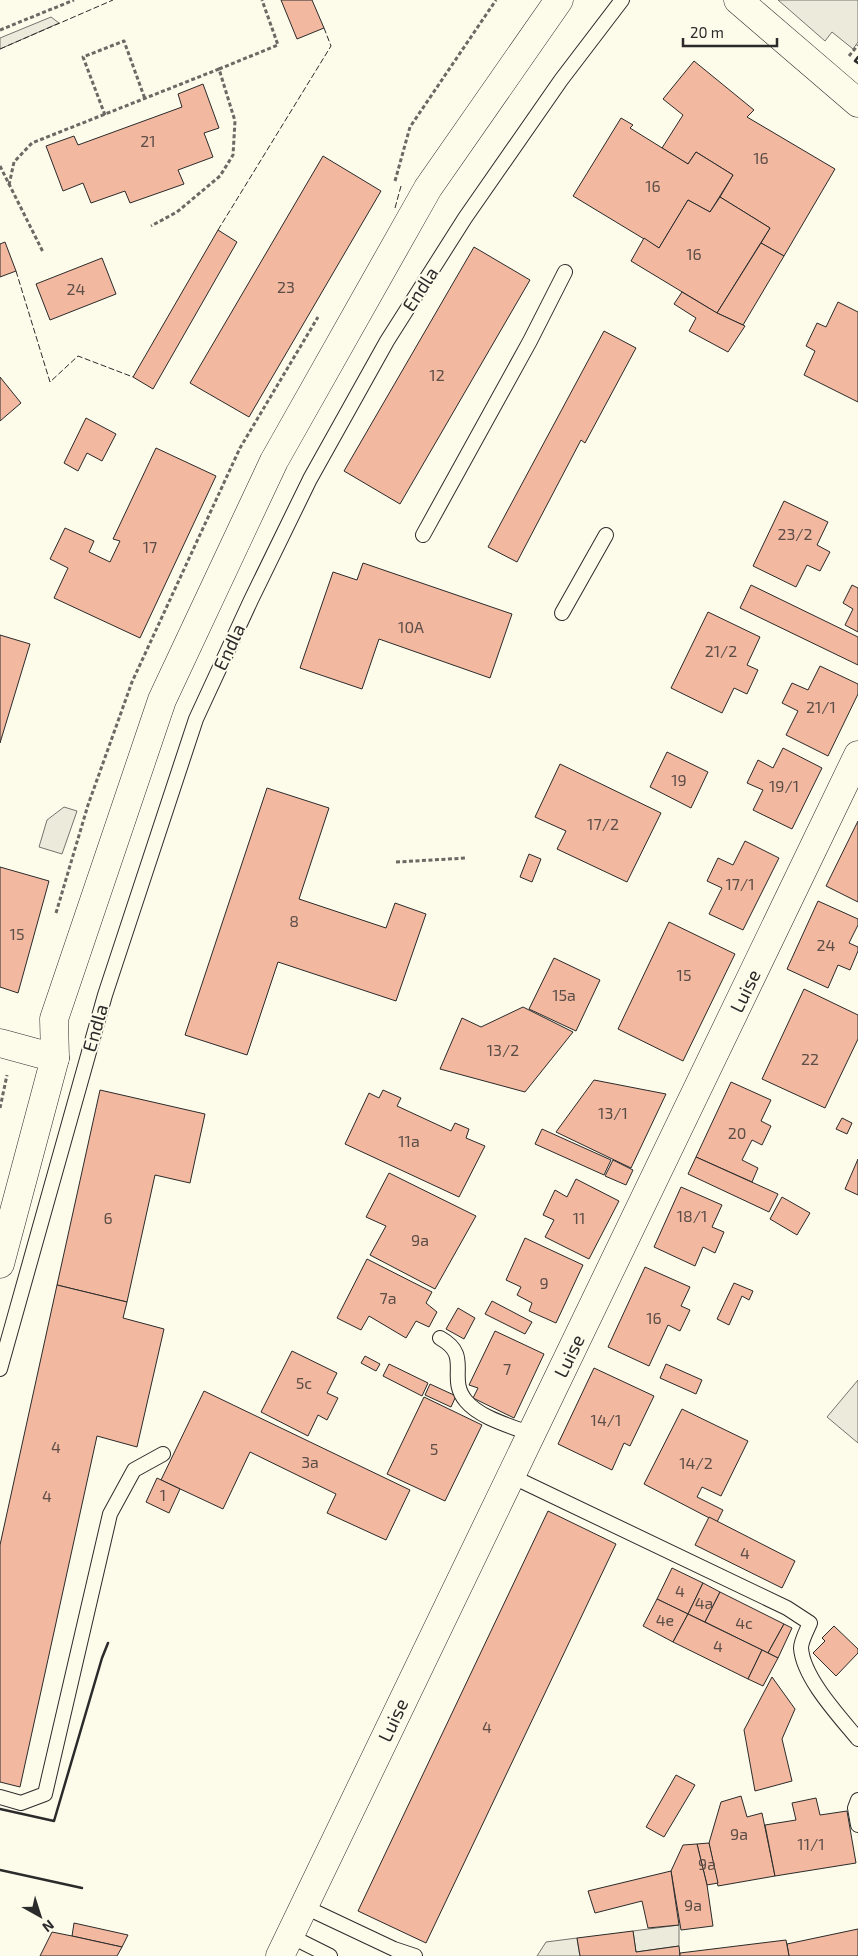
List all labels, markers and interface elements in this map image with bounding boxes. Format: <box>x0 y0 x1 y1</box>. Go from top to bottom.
scale bar <box>683 15 777 47</box>
text: 20 m <box>690 23 724 41</box>
house number: 21 <box>140 131 156 150</box>
house number: 16 <box>753 148 769 167</box>
house number: 16 <box>645 176 661 195</box>
house number: 16 <box>686 244 702 263</box>
street label: Endla <box>397 262 442 315</box>
house number: 23 <box>277 277 295 296</box>
house number: 24 <box>67 279 86 298</box>
house number: 12 <box>429 365 445 384</box>
house number: 23/2 <box>777 524 813 543</box>
house number: 17 <box>143 537 157 556</box>
house number: 10A <box>398 617 424 636</box>
street label: Endla <box>208 620 249 674</box>
house number: 21/2 <box>705 641 737 660</box>
house number: 21/1 <box>806 697 836 716</box>
house number: 19 <box>671 770 687 789</box>
house number: 19/1 <box>769 776 799 795</box>
house number: 17/2 <box>587 814 619 833</box>
house number: 17/1 <box>725 874 755 893</box>
house number: 8 <box>289 911 299 930</box>
house number: 15 <box>10 924 24 943</box>
house number: 24 <box>817 935 836 954</box>
house number: 15 <box>677 965 691 984</box>
street label: Luise <box>724 965 765 1016</box>
house number: 15a <box>552 985 576 1004</box>
street label: Endla <box>77 1001 112 1054</box>
house number: 13/2 <box>487 1040 519 1059</box>
house number: 22 <box>801 1049 819 1068</box>
house number: 13/1 <box>598 1103 628 1122</box>
house number: 20 <box>728 1123 746 1142</box>
house number: 11a <box>398 1131 420 1150</box>
house number: 18/1 <box>677 1206 707 1225</box>
house number: 6 <box>103 1208 113 1227</box>
house number: 11 <box>573 1208 585 1227</box>
house number: 9a <box>411 1230 429 1249</box>
house number: 9 <box>539 1273 549 1292</box>
house number: 7a <box>380 1288 396 1307</box>
house number: 16 <box>646 1308 662 1327</box>
street label: Luise <box>548 1330 589 1381</box>
house number: 7 <box>503 1359 511 1378</box>
house number: 5c <box>296 1373 312 1392</box>
house number: 14/1 <box>591 1410 621 1429</box>
house number: 4 <box>51 1437 61 1456</box>
house number: 5 <box>430 1439 438 1458</box>
house number: 3a <box>301 1452 319 1471</box>
house number: 14/2 <box>679 1453 713 1472</box>
house number: 1 <box>160 1485 166 1504</box>
house number: 4 <box>42 1486 52 1505</box>
house number: 4 <box>740 1543 750 1562</box>
house number: 4 <box>675 1581 685 1600</box>
house number: 4a <box>695 1593 713 1612</box>
house number: 4e <box>656 1610 674 1629</box>
house number: 4c <box>735 1613 753 1632</box>
house number: 4 <box>713 1636 723 1655</box>
street label: Luise <box>373 1694 413 1745</box>
house number: 4 <box>482 1717 492 1736</box>
house number: 9a <box>730 1824 748 1843</box>
house number: 11/1 <box>797 1834 825 1853</box>
house number: 9a <box>698 1854 716 1873</box>
north arrow <box>15 1891 65 1941</box>
house number: 9a <box>684 1895 702 1914</box>
text: N <box>39 1917 58 1936</box>

